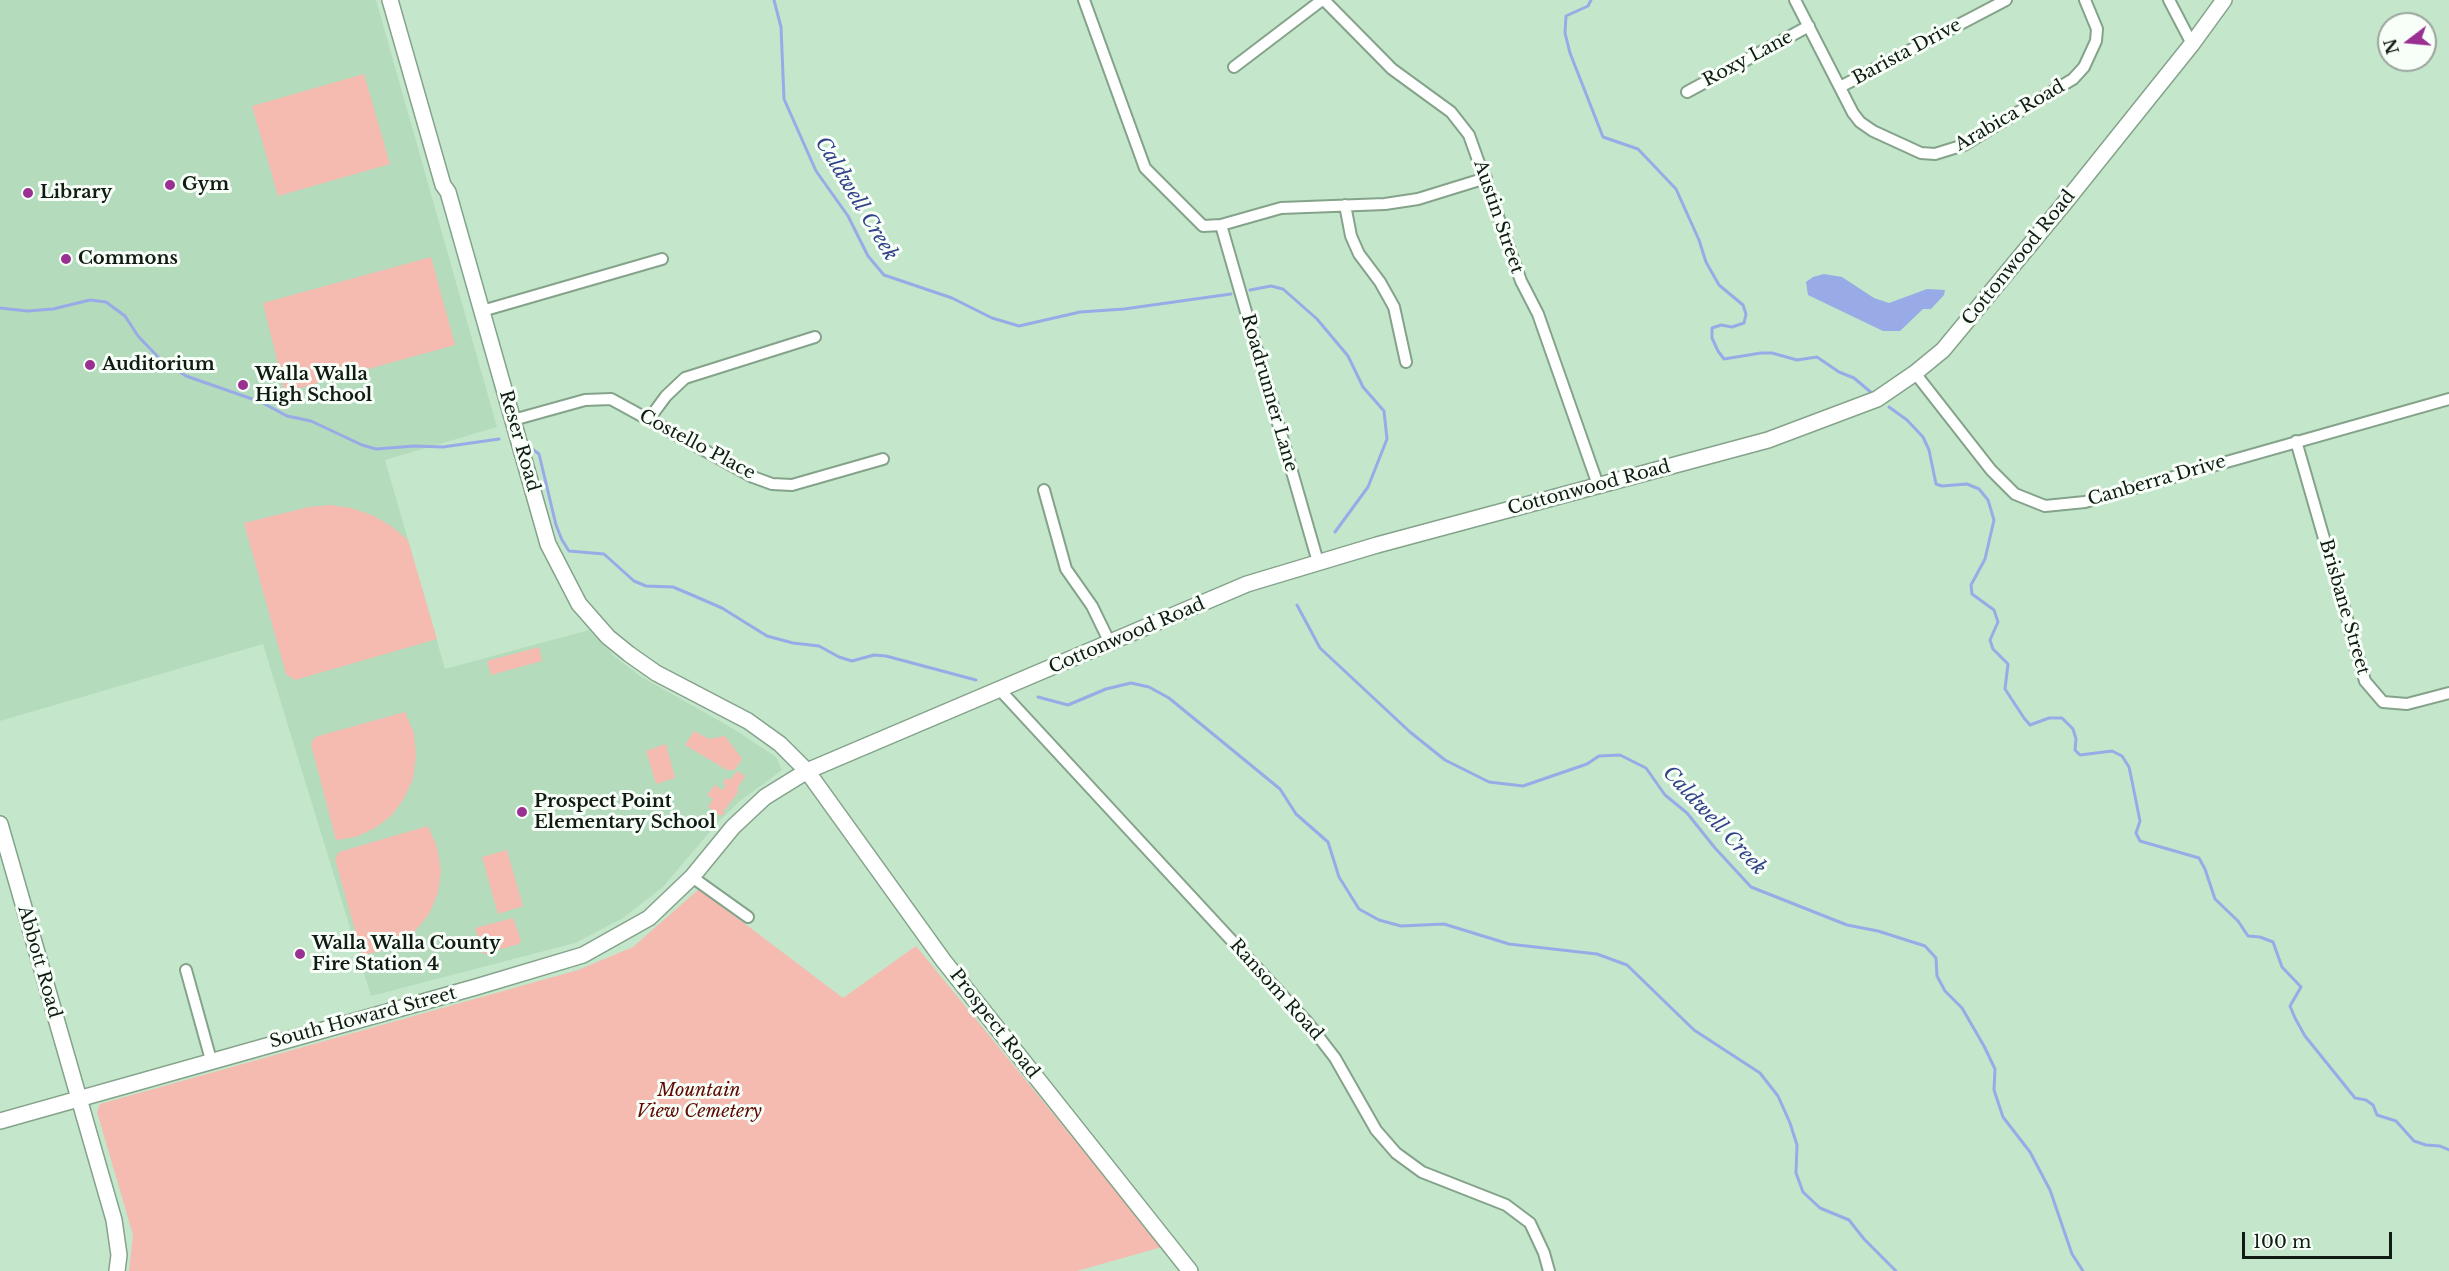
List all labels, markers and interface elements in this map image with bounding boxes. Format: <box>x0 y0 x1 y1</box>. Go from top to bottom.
north arrow <box>2377 12 2437 72</box>
street label: Barista Drive <box>1849 14 1965 90</box>
street label: Roxy Lane <box>1699 26 1797 92</box>
text: N <box>2380 36 2403 56</box>
street label: Arabica Road <box>1951 76 2069 156</box>
water label: Caldwell Creek <box>810 133 902 265</box>
street label: Austin Street <box>1468 157 1528 277</box>
place label: Gym <box>182 174 229 196</box>
marker: Gym <box>163 178 177 192</box>
place label: Library <box>40 182 112 204</box>
marker: Library <box>21 186 35 200</box>
street label: Cottonwood Road <box>1958 186 2080 330</box>
place label: Commons <box>78 248 178 270</box>
marker: Commons <box>59 252 73 266</box>
street label: Roadrunner Lane <box>1236 312 1302 474</box>
place label: Auditorium <box>102 354 215 376</box>
marker: Auditorium <box>83 358 97 372</box>
place label: Walla Walla High School <box>255 364 372 406</box>
marker: Walla Walla High School <box>236 378 250 392</box>
street label: Reser Road <box>494 388 544 494</box>
street label: Costello Place <box>635 405 759 485</box>
street label: Canberra Drive <box>2085 451 2229 511</box>
street label: Cottonwood Road <box>1505 456 1673 520</box>
street label: Brisbane Street <box>2314 537 2374 677</box>
street label: Cottonwood Road <box>1046 593 1208 679</box>
water label: Caldwell Creek <box>1657 762 1771 880</box>
place label: Prospect Point Elementary School <box>534 791 716 834</box>
marker: Prospect Point Elementary School <box>515 805 529 819</box>
street label: Abbott Road <box>13 903 65 1021</box>
place label: Walla Walla County Fire Station 4 <box>312 933 501 976</box>
street label: Ransom Road <box>1225 935 1327 1045</box>
marker: Walla Walla County Fire Station 4 <box>293 947 307 961</box>
street label: Prospect Road <box>945 965 1043 1083</box>
street label: South Howard Street <box>267 983 459 1053</box>
park label: Mountain View Cemetery <box>636 1080 762 1122</box>
scale bar <box>2245 1220 2395 1258</box>
text: 100 m <box>2253 1231 2311 1253</box>

